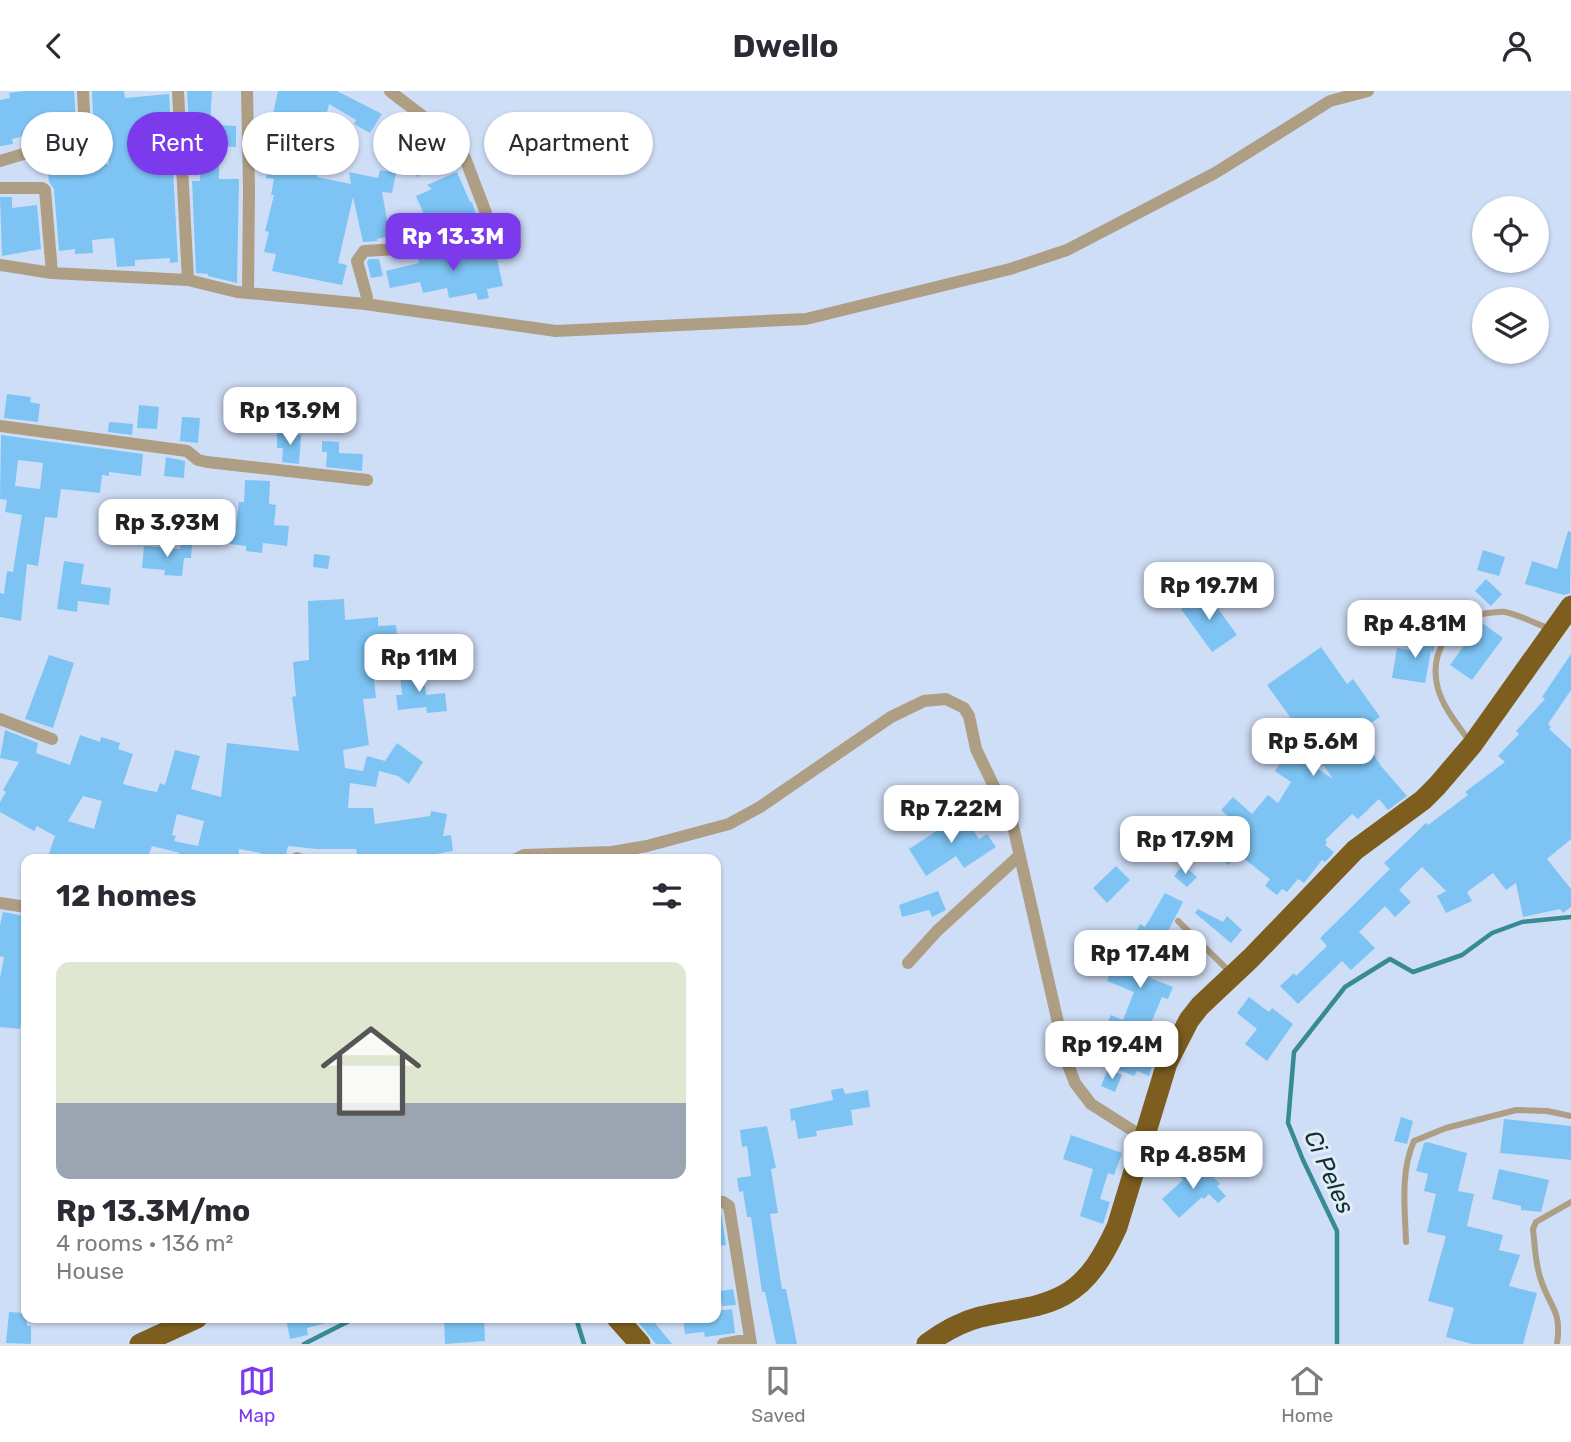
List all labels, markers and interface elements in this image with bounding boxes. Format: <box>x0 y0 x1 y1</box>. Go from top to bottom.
icon: back <box>35 27 73 65</box>
text: Dwello <box>732 27 839 65</box>
icon: person <box>1498 27 1536 65</box>
chip: Buy <box>21 112 113 175</box>
chip: Rent <box>127 112 228 175</box>
chip: Filters <box>242 112 359 175</box>
chip: New <box>373 112 470 175</box>
chip: Apartment <box>484 112 653 175</box>
map controls <box>1472 196 1549 364</box>
button: locate <box>1472 196 1549 273</box>
pin: Rp 13.3M <box>381 213 525 273</box>
text: Rp 13.3M <box>402 222 504 250</box>
button: layers <box>1472 287 1549 364</box>
pin: Rp 13.9M <box>218 387 362 447</box>
text: Rp 13.9M <box>239 396 341 424</box>
pin: Rp 3.93M <box>95 499 239 559</box>
text: Rp 3.93M <box>115 508 219 536</box>
pin: Rp 19.7M <box>1137 563 1281 622</box>
text: Rp 19.7M <box>1160 571 1258 599</box>
pin: Rp 4.81M <box>1343 601 1487 660</box>
text: Rp 4.81M <box>1363 609 1467 637</box>
pin: Rp 11M <box>362 635 476 694</box>
text: Rp 11M <box>380 643 458 671</box>
pin: Rp 5.6M <box>1248 719 1378 778</box>
text: Rp 5.6M <box>1268 727 1358 755</box>
pin: Rp 7.22M <box>879 785 1023 845</box>
text: Rp 7.22M <box>900 794 1002 822</box>
pin: Rp 17.9M <box>1113 817 1257 876</box>
text: Rp 17.9M <box>1136 825 1234 853</box>
icon: filters <box>648 877 686 915</box>
text: 12 homes <box>56 878 197 914</box>
pin: Rp 17.4M <box>1068 930 1212 990</box>
text: Rp 17.4M <box>1090 939 1190 967</box>
icon: home <box>308 1008 434 1134</box>
pin: Rp 19.4M <box>1040 1021 1184 1081</box>
text: Rp 19.4M <box>1061 1030 1163 1058</box>
water label: Ci Peles <box>1298 1126 1360 1218</box>
pin: Rp 4.85M <box>1121 1131 1265 1191</box>
text: Rp 4.85M <box>1140 1140 1246 1168</box>
text: Rp 13.3M/mo <box>56 1193 250 1229</box>
text: 4 rooms · 136 m² <box>56 1229 233 1257</box>
text: House <box>56 1257 124 1285</box>
tab: Map <box>238 1362 276 1427</box>
tab: Saved <box>751 1362 806 1427</box>
tab: Home <box>1281 1362 1333 1427</box>

